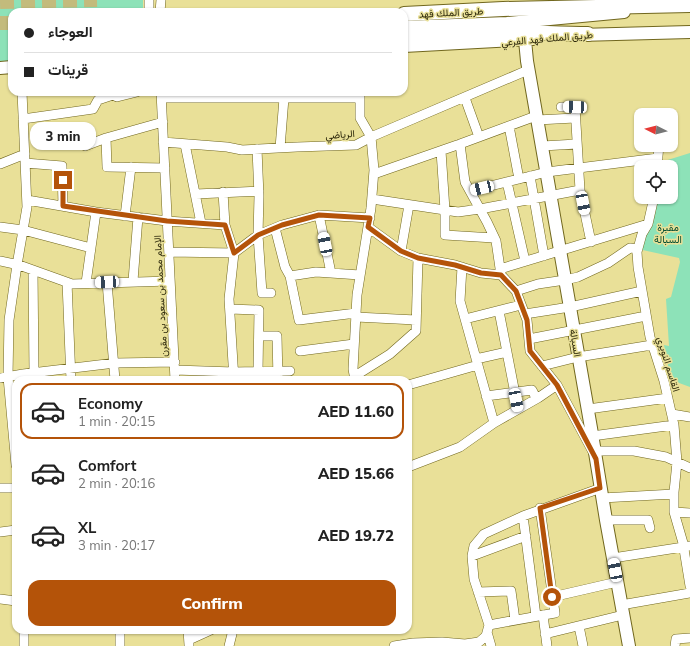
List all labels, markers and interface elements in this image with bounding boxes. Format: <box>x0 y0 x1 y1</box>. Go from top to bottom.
street label: طريق الملك فهد <box>418 4 484 21</box>
text: العوجاء <box>48 22 93 41</box>
street label: طريق الملك فهد الفرعي <box>501 28 594 51</box>
text: قرينات <box>48 60 88 79</box>
car <box>563 101 587 113</box>
north arrow <box>634 108 678 152</box>
map controls <box>634 108 678 204</box>
callout: 3 min <box>30 122 96 150</box>
street label: الرياضي <box>325 127 356 144</box>
text: 3 min <box>46 128 80 144</box>
button: locate <box>634 160 678 204</box>
route end <box>54 171 72 189</box>
car <box>469 179 495 197</box>
car <box>575 190 591 216</box>
park label: مقبرة السبالة <box>654 221 682 246</box>
car <box>317 231 333 257</box>
street label: الإمام محمد بن سعود بن مقرن <box>151 235 170 357</box>
car <box>95 275 119 289</box>
street label: السبالة <box>567 328 584 358</box>
street label: القاسم النويري <box>652 335 683 394</box>
car <box>508 387 524 413</box>
icon: car <box>30 393 66 429</box>
text: Economy <box>78 394 143 413</box>
text: AED 11.60 <box>318 402 394 421</box>
text: 1 min · 20:15 <box>78 413 155 429</box>
icon: car <box>30 455 66 491</box>
text: Comfort <box>78 456 136 475</box>
text: AED 15.66 <box>318 464 394 483</box>
text: 2 min · 20:16 <box>78 475 155 491</box>
icon: car <box>30 517 66 553</box>
text: XL <box>78 518 96 537</box>
text: AED 19.72 <box>318 526 394 545</box>
text: 3 min · 20:17 <box>78 537 155 553</box>
car <box>607 557 623 583</box>
button: Confirm <box>28 580 396 626</box>
route start <box>543 588 561 606</box>

